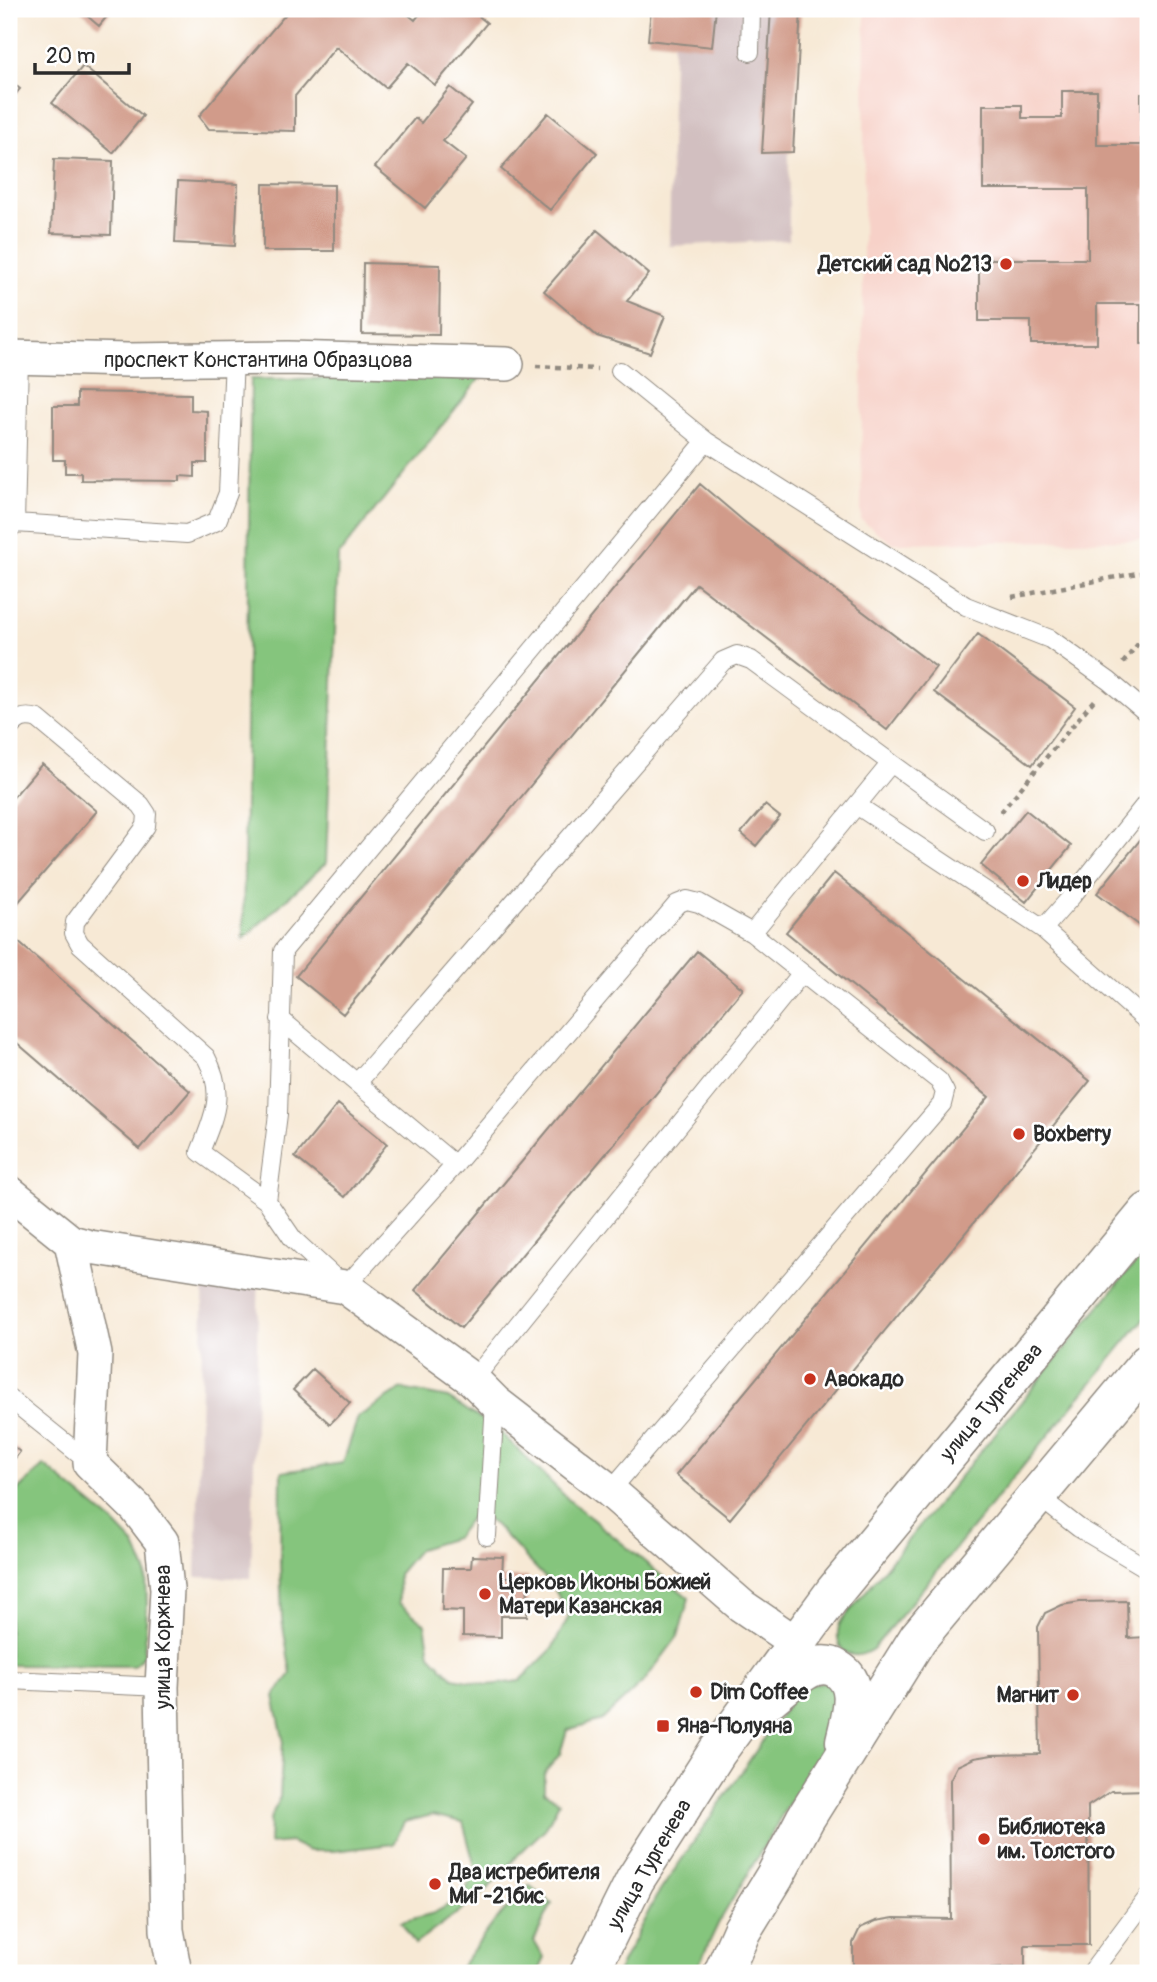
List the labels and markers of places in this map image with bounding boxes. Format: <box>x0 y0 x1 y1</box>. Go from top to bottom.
place label: Детский сад №213 <box>816 251 992 278</box>
marker: Детский сад №213 <box>998 256 1014 272</box>
place label: Лидер <box>1036 868 1092 895</box>
marker: Лидер <box>1015 873 1031 889</box>
place label: Boxberry <box>1033 1121 1111 1148</box>
marker: Boxberry <box>1011 1126 1027 1142</box>
place label: Авокадо <box>824 1366 904 1393</box>
marker: Авокадо <box>802 1371 818 1387</box>
place label: Церковь Иконы Божией Матери Казанская <box>499 1569 711 1620</box>
marker: Церковь Иконы Божией Матери Казанская <box>477 1586 493 1602</box>
place label: Dim Coffee <box>710 1679 809 1706</box>
place label: Магнит <box>997 1682 1059 1709</box>
marker: Dim Coffee <box>688 1684 704 1700</box>
marker: Магнит <box>1065 1687 1081 1703</box>
place label: Яна-Полуяна <box>677 1713 793 1740</box>
marker: Яна-Полуяна <box>655 1718 671 1734</box>
place label: Библиотека им. Толстого <box>997 1814 1116 1865</box>
marker: Библиотека им. Толстого <box>976 1831 992 1847</box>
place label: Два истребителя МиГ-21бис <box>447 1859 600 1910</box>
marker: Два истребителя МиГ-21бис <box>427 1876 443 1892</box>

